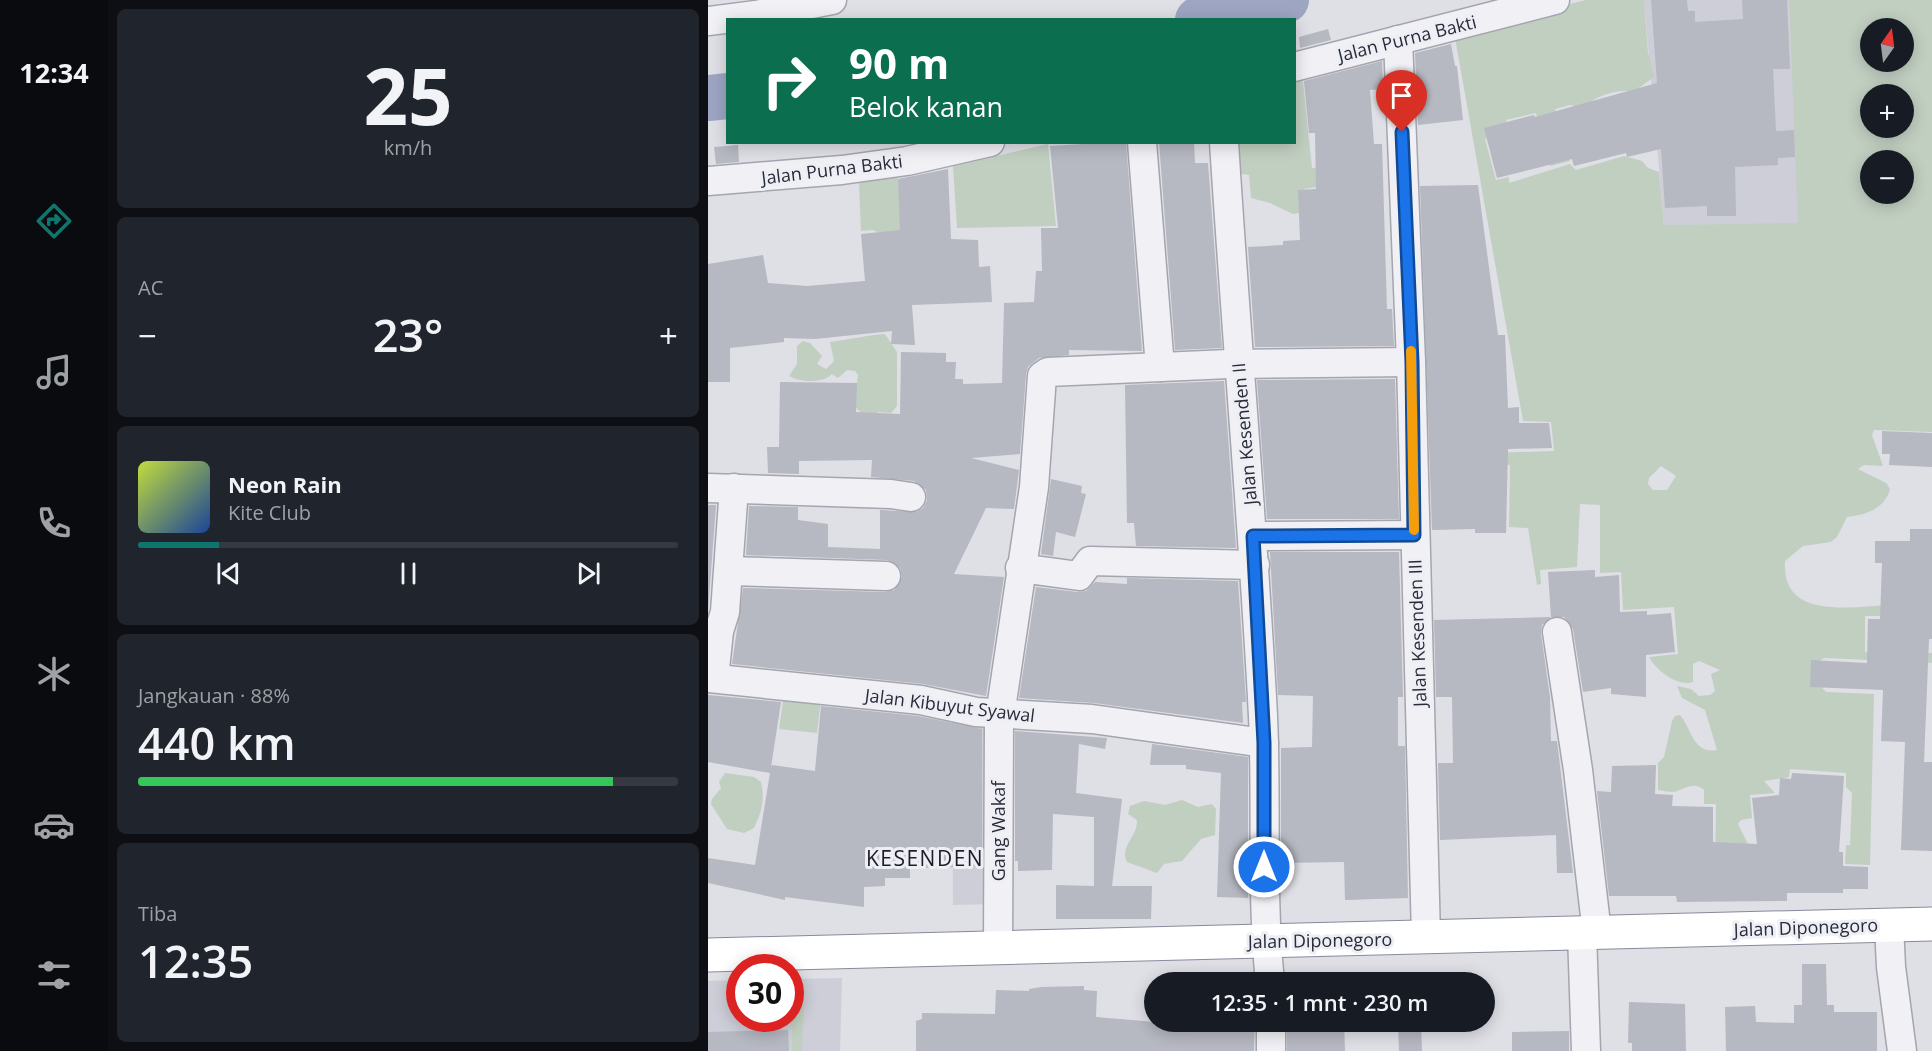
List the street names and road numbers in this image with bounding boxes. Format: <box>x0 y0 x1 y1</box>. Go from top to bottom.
street label: Jalan Purna Bakti <box>1333 9 1479 67</box>
street label: Jalan Purna Bakti <box>758 148 904 190</box>
street label: Jalan Kesenden II <box>1226 362 1262 508</box>
street label: Jalan Kesenden III <box>1402 559 1432 709</box>
street label: Jalan Kibuyut Syawal <box>862 682 1036 727</box>
street label: Gang Wakaf <box>986 780 1010 881</box>
street label: Jalan Diponegoro <box>1731 912 1879 942</box>
street label: Jalan Diponegoro <box>1246 927 1392 953</box>

